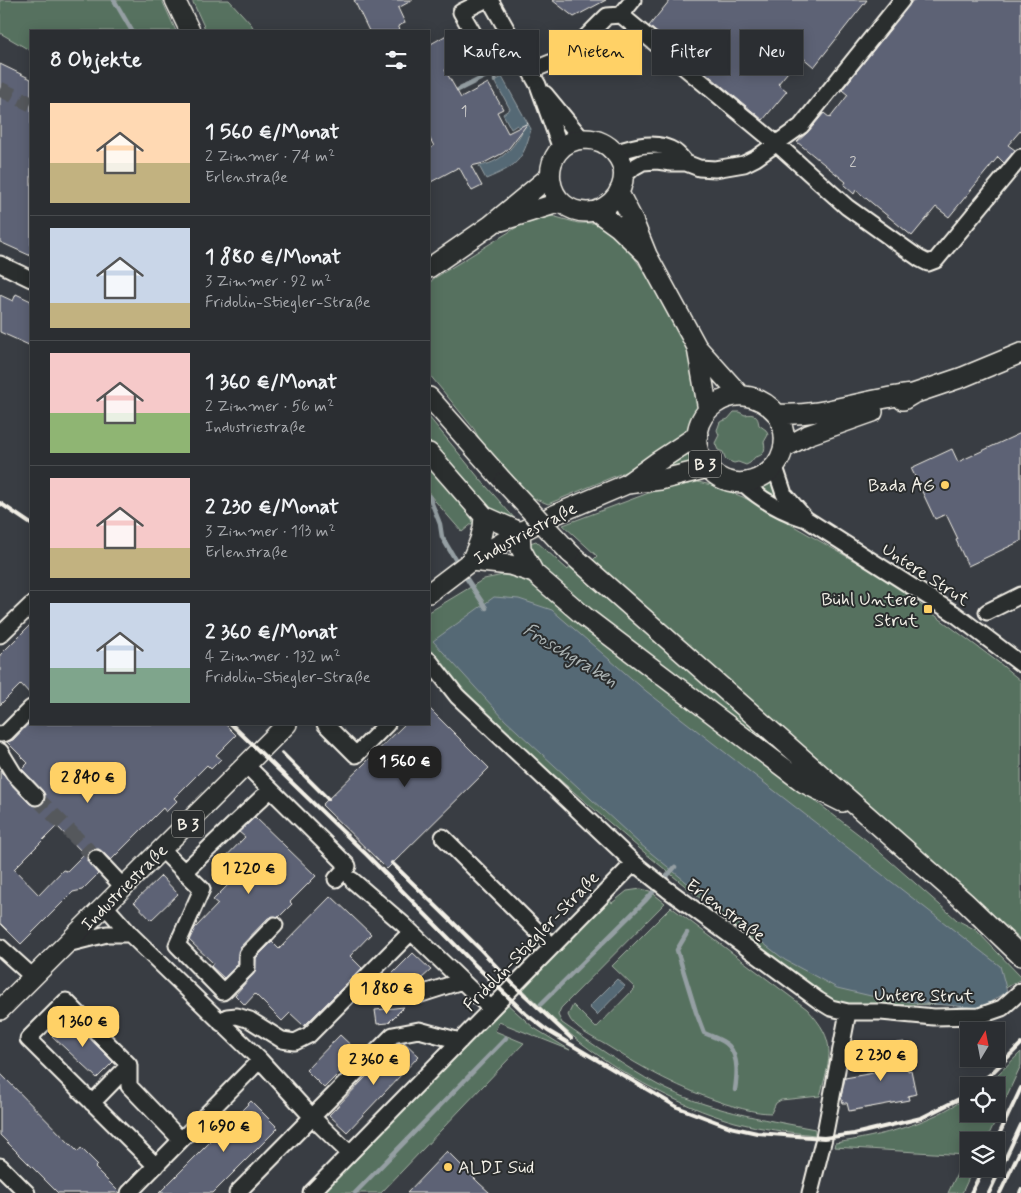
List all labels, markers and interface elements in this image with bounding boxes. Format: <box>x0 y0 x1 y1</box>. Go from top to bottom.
chip: Kaufen <box>445 30 539 75</box>
chip: Mieten <box>549 30 642 75</box>
chip: Filter <box>652 30 730 75</box>
chip: Neu <box>740 30 803 75</box>
text: 8 Objekte <box>50 46 142 74</box>
icon: filters <box>382 46 410 74</box>
house number: 1 <box>461 102 467 122</box>
text: 1 560 €/Monat <box>205 118 339 146</box>
icon: home <box>90 123 150 183</box>
text: 2 Zimmer · 74 m² <box>205 146 335 167</box>
house number: 2 <box>849 153 857 173</box>
text: Erlenstraße <box>205 167 288 188</box>
text: 1 880 €/Monat <box>205 243 341 271</box>
icon: home <box>90 248 150 308</box>
text: 3 Zimmer · 92 m² <box>205 271 331 292</box>
text: Fridolin-Stiegler-Straße <box>205 292 371 313</box>
text: 1 360 €/Monat <box>205 368 337 396</box>
icon: home <box>90 373 150 433</box>
text: 2 Zimmer · 56 m² <box>205 396 334 417</box>
text: Industriestraße <box>205 417 306 438</box>
road number: B 3 <box>689 450 721 478</box>
place label: Bada AG <box>868 474 935 498</box>
marker: Bada AG <box>939 479 951 491</box>
text: 2 230 €/Monat <box>205 493 339 521</box>
street label: Industriestraße <box>470 497 581 571</box>
icon: home <box>90 498 150 558</box>
text: 3 Zimmer · 113 m² <box>205 521 336 542</box>
street label: Untere Strut <box>877 538 974 612</box>
text: Erlenstraße <box>205 542 288 563</box>
place label: Bühl Untere Strut <box>821 588 918 633</box>
marker: Bühl Untere Strut <box>922 603 934 615</box>
water label: Froschgraben <box>518 617 622 693</box>
text: 2 360 €/Monat <box>205 618 338 646</box>
icon: home <box>90 623 150 683</box>
text: 4 Zimmer · 132 m² <box>205 646 340 667</box>
text: Fridolin-Stiegler-Straße <box>205 667 371 688</box>
pin: 1 560 € <box>359 746 451 788</box>
text: 1 560 € <box>379 751 431 772</box>
pin: 2 840 € <box>42 762 134 804</box>
text: 2 840 € <box>61 767 115 788</box>
road number: B 3 <box>172 811 204 838</box>
street label: Industriestraße <box>76 839 173 936</box>
pin: 1 220 € <box>203 852 295 895</box>
text: 1 220 € <box>222 858 276 879</box>
street label: Fridolin-Stiegler-Straße <box>458 866 605 1017</box>
street label: Erlenstraße <box>681 874 770 948</box>
pin: 1 880 € <box>341 972 433 1015</box>
text: 1 880 € <box>361 978 413 999</box>
street label: Untere Strut <box>874 983 975 1009</box>
pin: 1 360 € <box>37 1006 129 1048</box>
text: 1 360 € <box>58 1011 108 1032</box>
north arrow <box>960 1022 1005 1068</box>
map controls <box>960 1022 1005 1177</box>
pin: 2 230 € <box>835 1040 927 1082</box>
pin: 2 360 € <box>328 1044 420 1086</box>
text: 2 230 € <box>856 1045 906 1066</box>
text: 2 360 € <box>349 1049 399 1070</box>
button: locate <box>960 1077 1005 1122</box>
pin: 1 690 € <box>178 1110 270 1153</box>
text: 1 690 € <box>198 1116 250 1137</box>
button: layers <box>960 1132 1005 1177</box>
place label: ALDI Süd <box>458 1156 534 1180</box>
marker: ALDI Süd <box>442 1161 454 1173</box>

